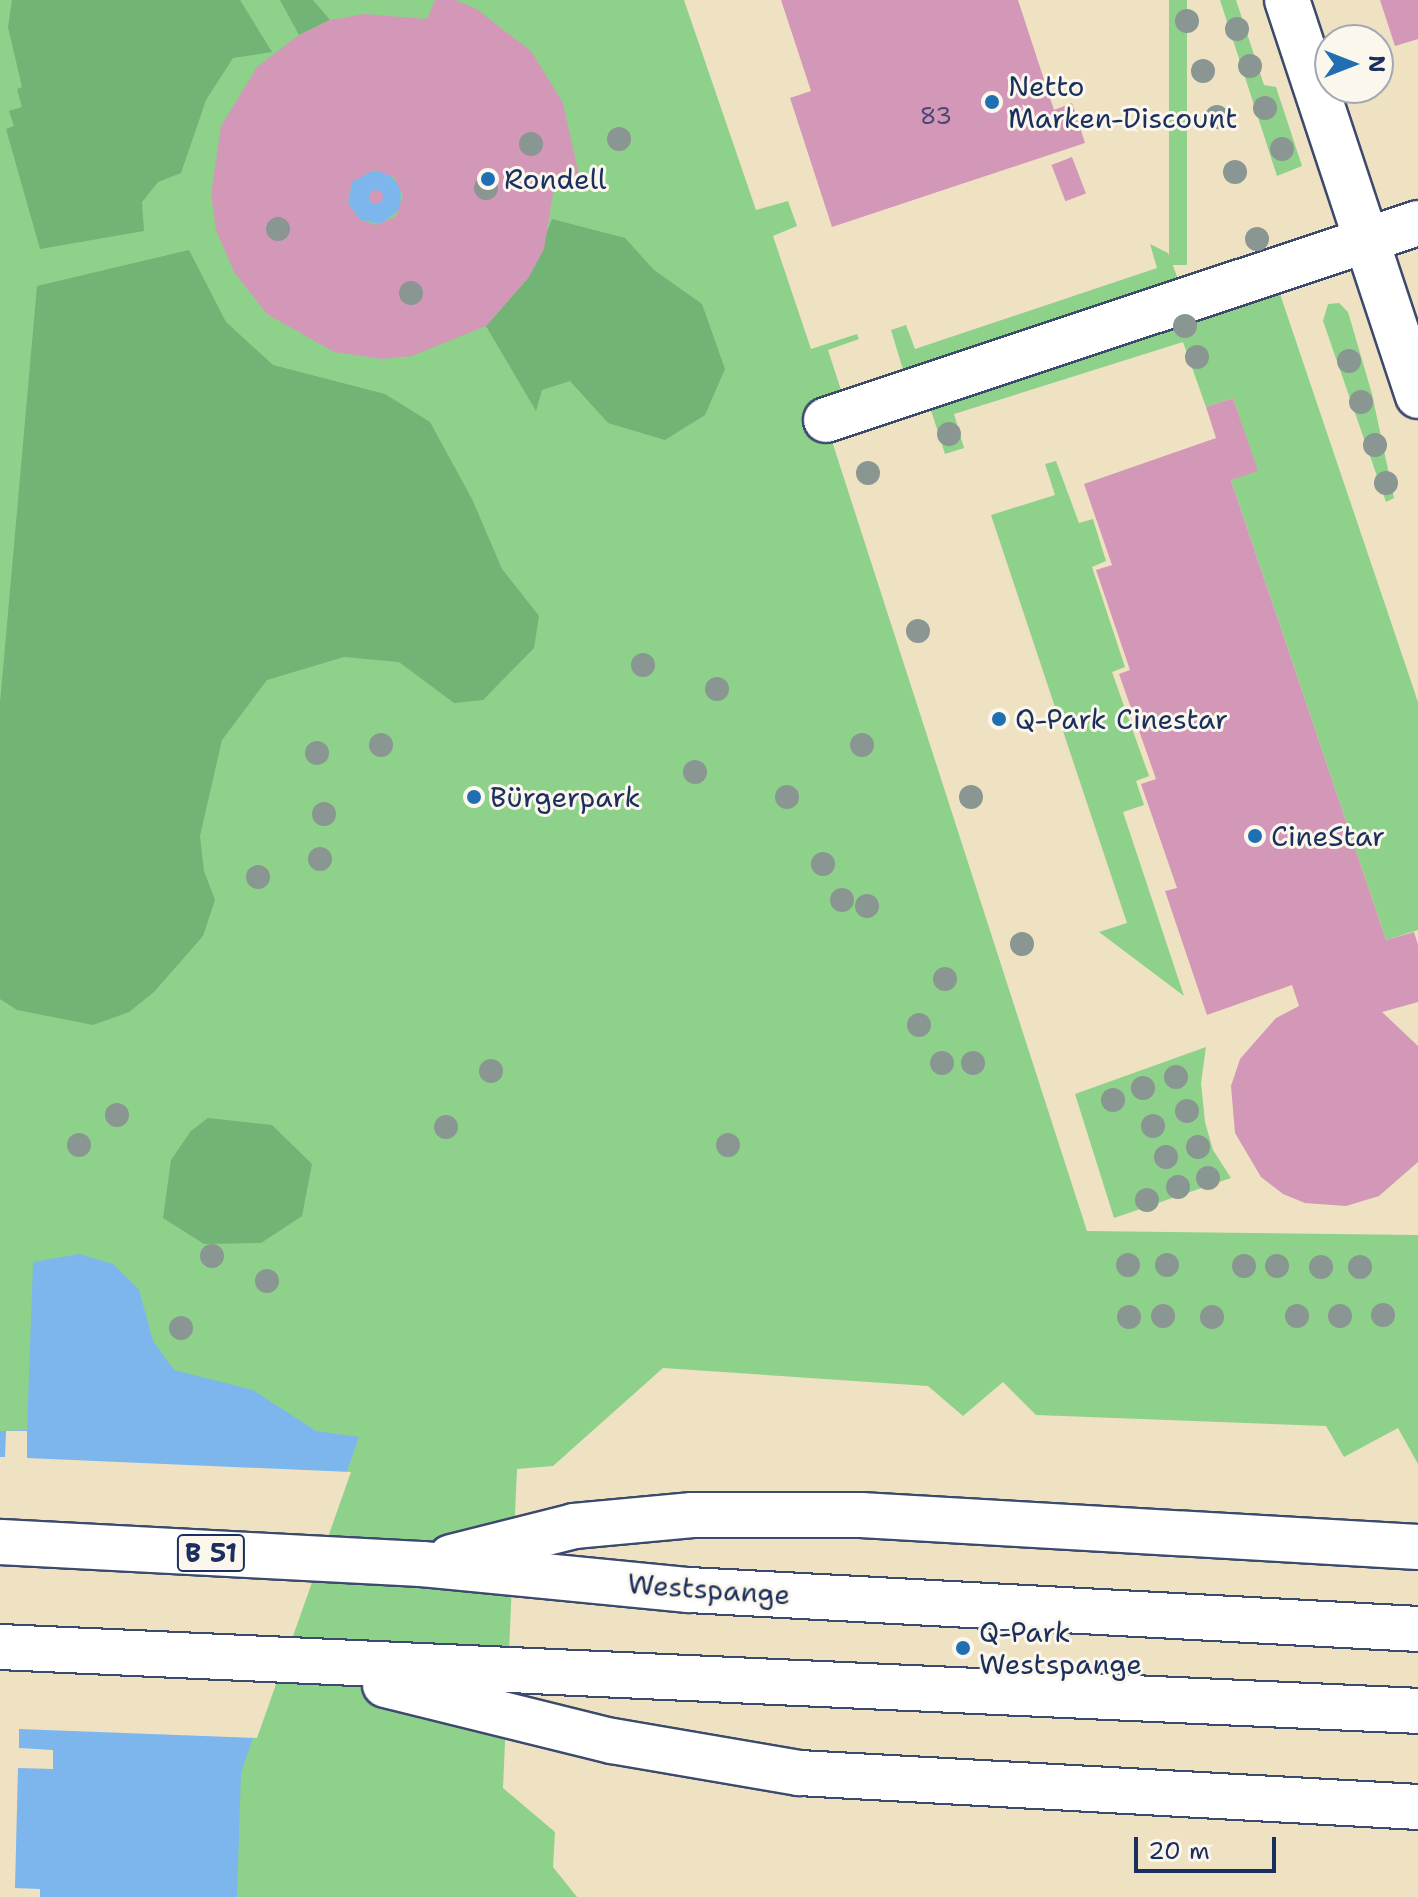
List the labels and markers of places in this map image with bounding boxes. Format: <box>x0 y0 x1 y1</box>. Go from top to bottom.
place label: Netto Marken-Discount <box>1008 69 1237 135</box>
marker: Netto Marken-Discount <box>983 93 1001 111</box>
place label: Rondell <box>504 162 606 196</box>
marker: Rondell <box>479 170 497 188</box>
place label: Q-Park Cinestar <box>1015 702 1228 736</box>
marker: Q-Park Cinestar <box>990 710 1008 728</box>
place label: Bürgerpark <box>490 780 641 814</box>
marker: Bürgerpark <box>465 788 483 806</box>
place label: CineStar <box>1271 819 1385 853</box>
marker: CineStar <box>1246 827 1264 845</box>
place label: Q-Park Westspange <box>979 1615 1142 1681</box>
marker: Q-Park Westspange <box>954 1639 972 1657</box>

